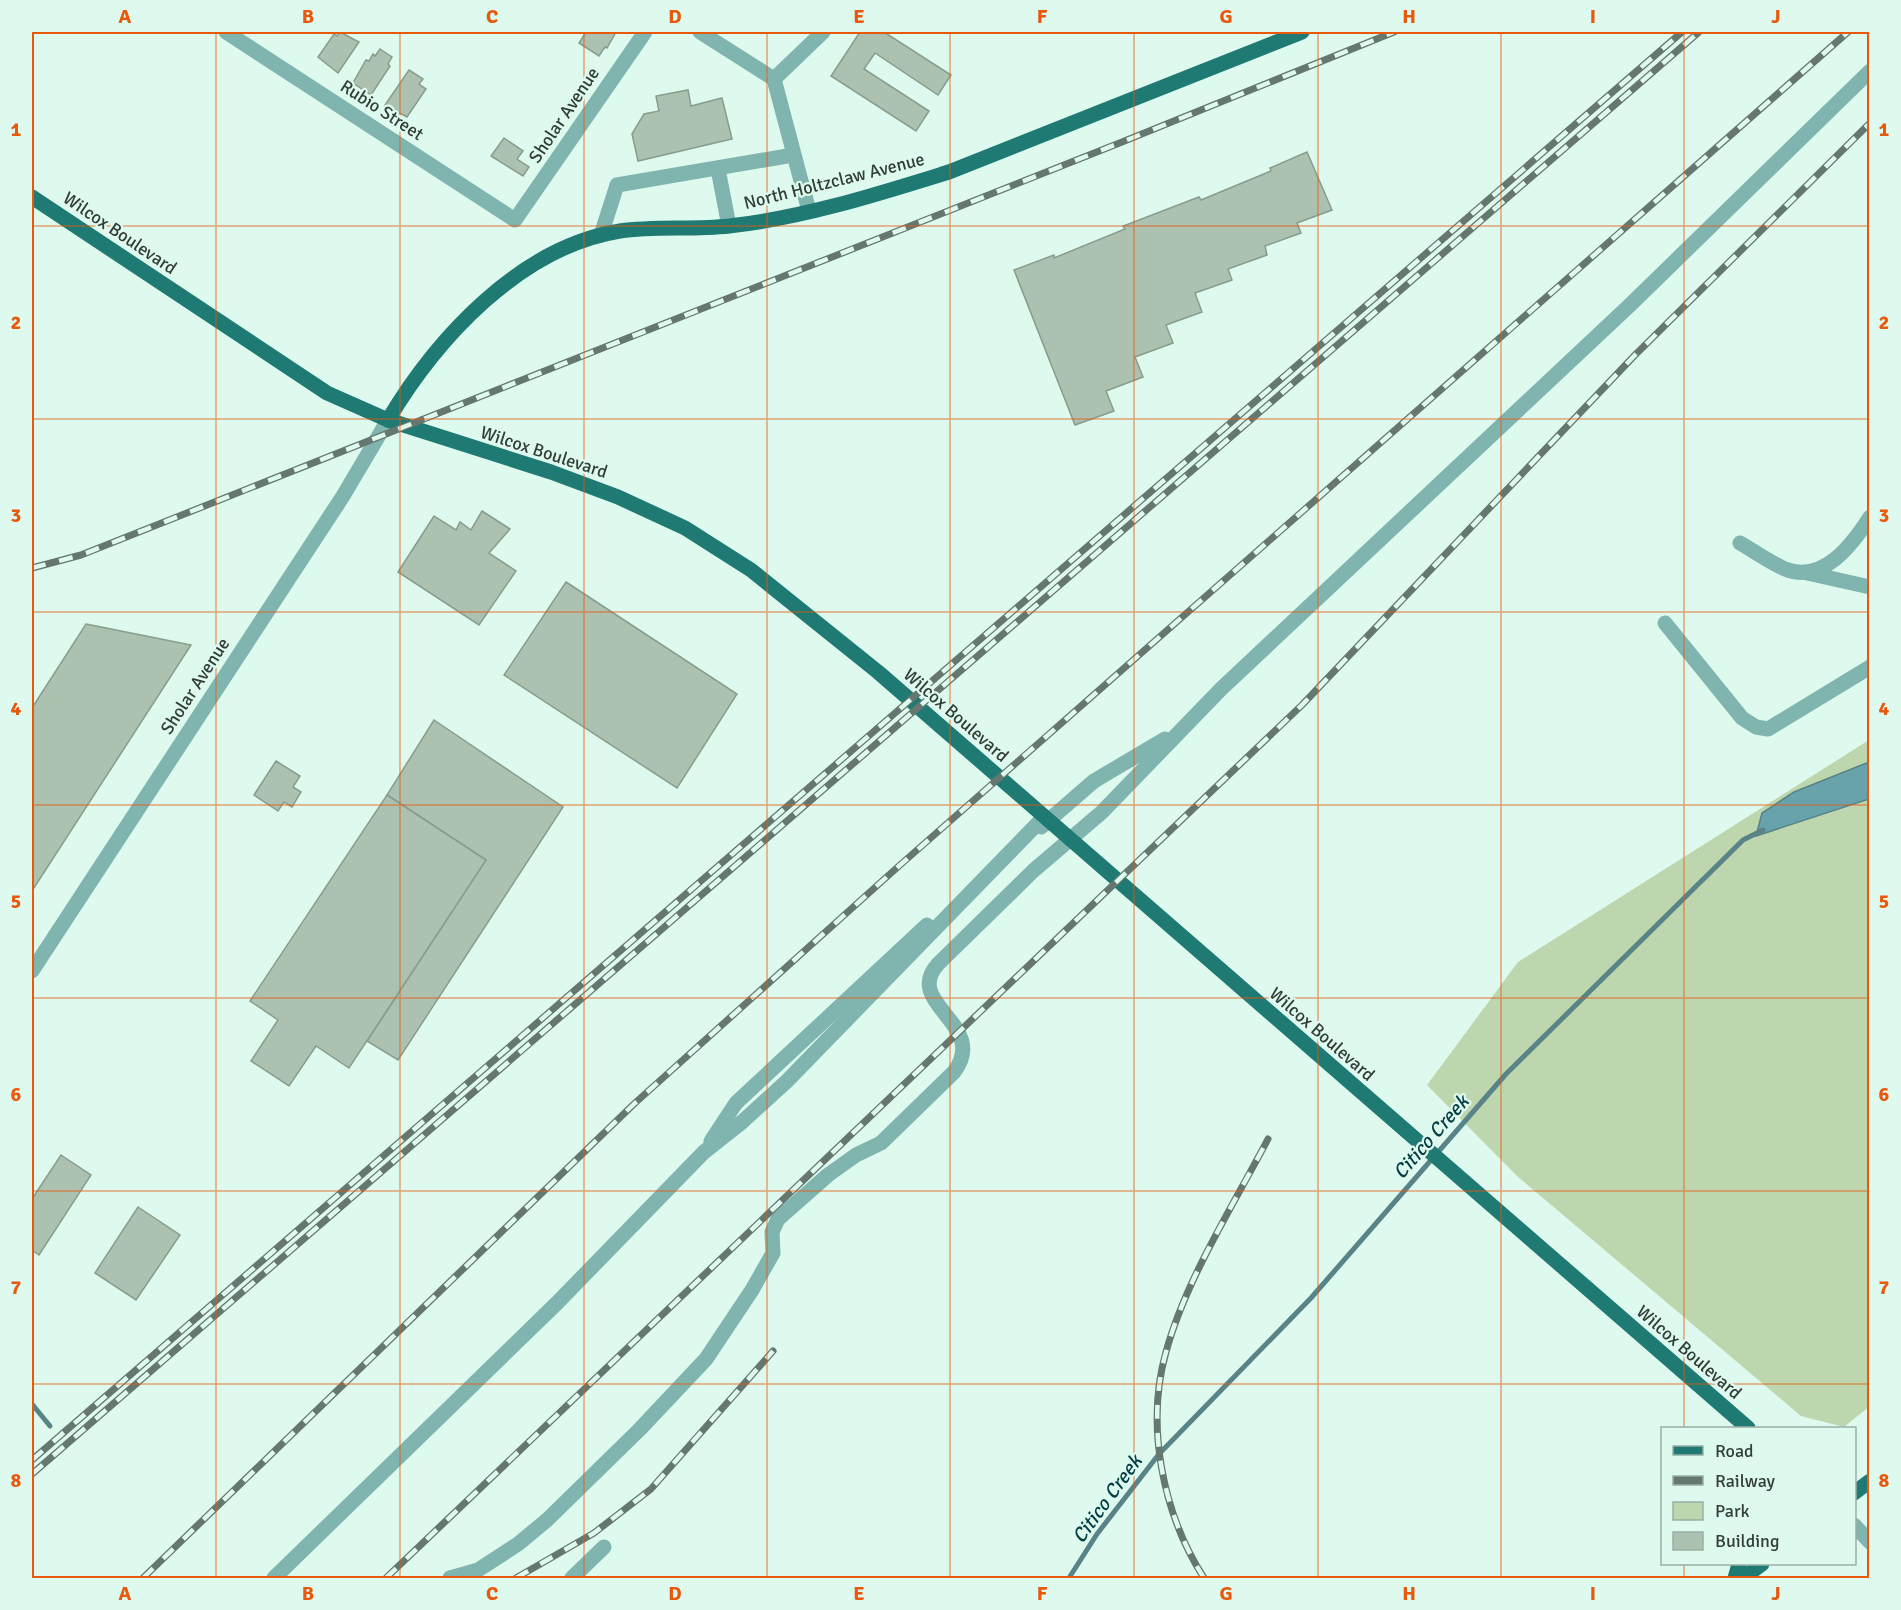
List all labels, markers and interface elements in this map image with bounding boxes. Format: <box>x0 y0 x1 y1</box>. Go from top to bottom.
text: A <box>119 4 132 29</box>
text: B <box>302 4 314 29</box>
text: C <box>486 4 498 29</box>
text: D <box>668 4 682 29</box>
text: E <box>853 4 865 29</box>
text: F <box>1037 4 1048 29</box>
text: G <box>1219 4 1233 29</box>
text: H <box>1402 4 1416 29</box>
text: I <box>1590 4 1596 29</box>
text: J <box>1771 4 1781 29</box>
street label: Sholar Avenue <box>524 63 604 167</box>
street label: Rubio Street <box>336 75 428 145</box>
text: 1 <box>11 117 22 142</box>
text: 1 <box>1879 117 1890 142</box>
street label: North Holtzclaw Avenue <box>741 148 927 214</box>
street label: Wilcox Boulevard <box>59 187 181 279</box>
text: 2 <box>11 310 21 335</box>
text: 2 <box>1879 310 1889 335</box>
street label: Wilcox Boulevard <box>478 421 610 483</box>
text: 3 <box>11 503 21 528</box>
text: 3 <box>1879 503 1889 528</box>
street label: Sholar Avenue <box>156 634 234 738</box>
street label: Wilcox Boulevard <box>899 663 1013 767</box>
text: 4 <box>11 696 22 721</box>
text: 4 <box>1879 696 1890 721</box>
text: 5 <box>11 889 21 914</box>
text: 5 <box>1879 889 1889 914</box>
street label: Wilcox Boulevard <box>1265 982 1379 1086</box>
text: 6 <box>11 1082 22 1107</box>
text: 6 <box>1879 1082 1890 1107</box>
water label: Citico Creek <box>1388 1088 1476 1184</box>
text: 7 <box>11 1275 22 1300</box>
text: 7 <box>1879 1275 1890 1300</box>
street label: Wilcox Boulevard <box>1632 1300 1746 1404</box>
legend <box>1661 1427 1856 1565</box>
text: Road <box>1715 1440 1754 1462</box>
water label: Citico Creek <box>1067 1448 1149 1548</box>
text: 8 <box>11 1468 22 1493</box>
text: 8 <box>1879 1468 1890 1493</box>
text: Railway <box>1715 1470 1776 1492</box>
text: Park <box>1715 1500 1750 1522</box>
text: Building <box>1715 1530 1779 1552</box>
text: A <box>119 1581 132 1606</box>
text: B <box>302 1581 314 1606</box>
text: C <box>486 1581 498 1606</box>
text: D <box>668 1581 682 1606</box>
text: E <box>853 1581 865 1606</box>
text: F <box>1037 1581 1048 1606</box>
text: G <box>1219 1581 1233 1606</box>
text: H <box>1402 1581 1416 1606</box>
text: I <box>1590 1581 1596 1606</box>
text: J <box>1771 1581 1781 1606</box>

